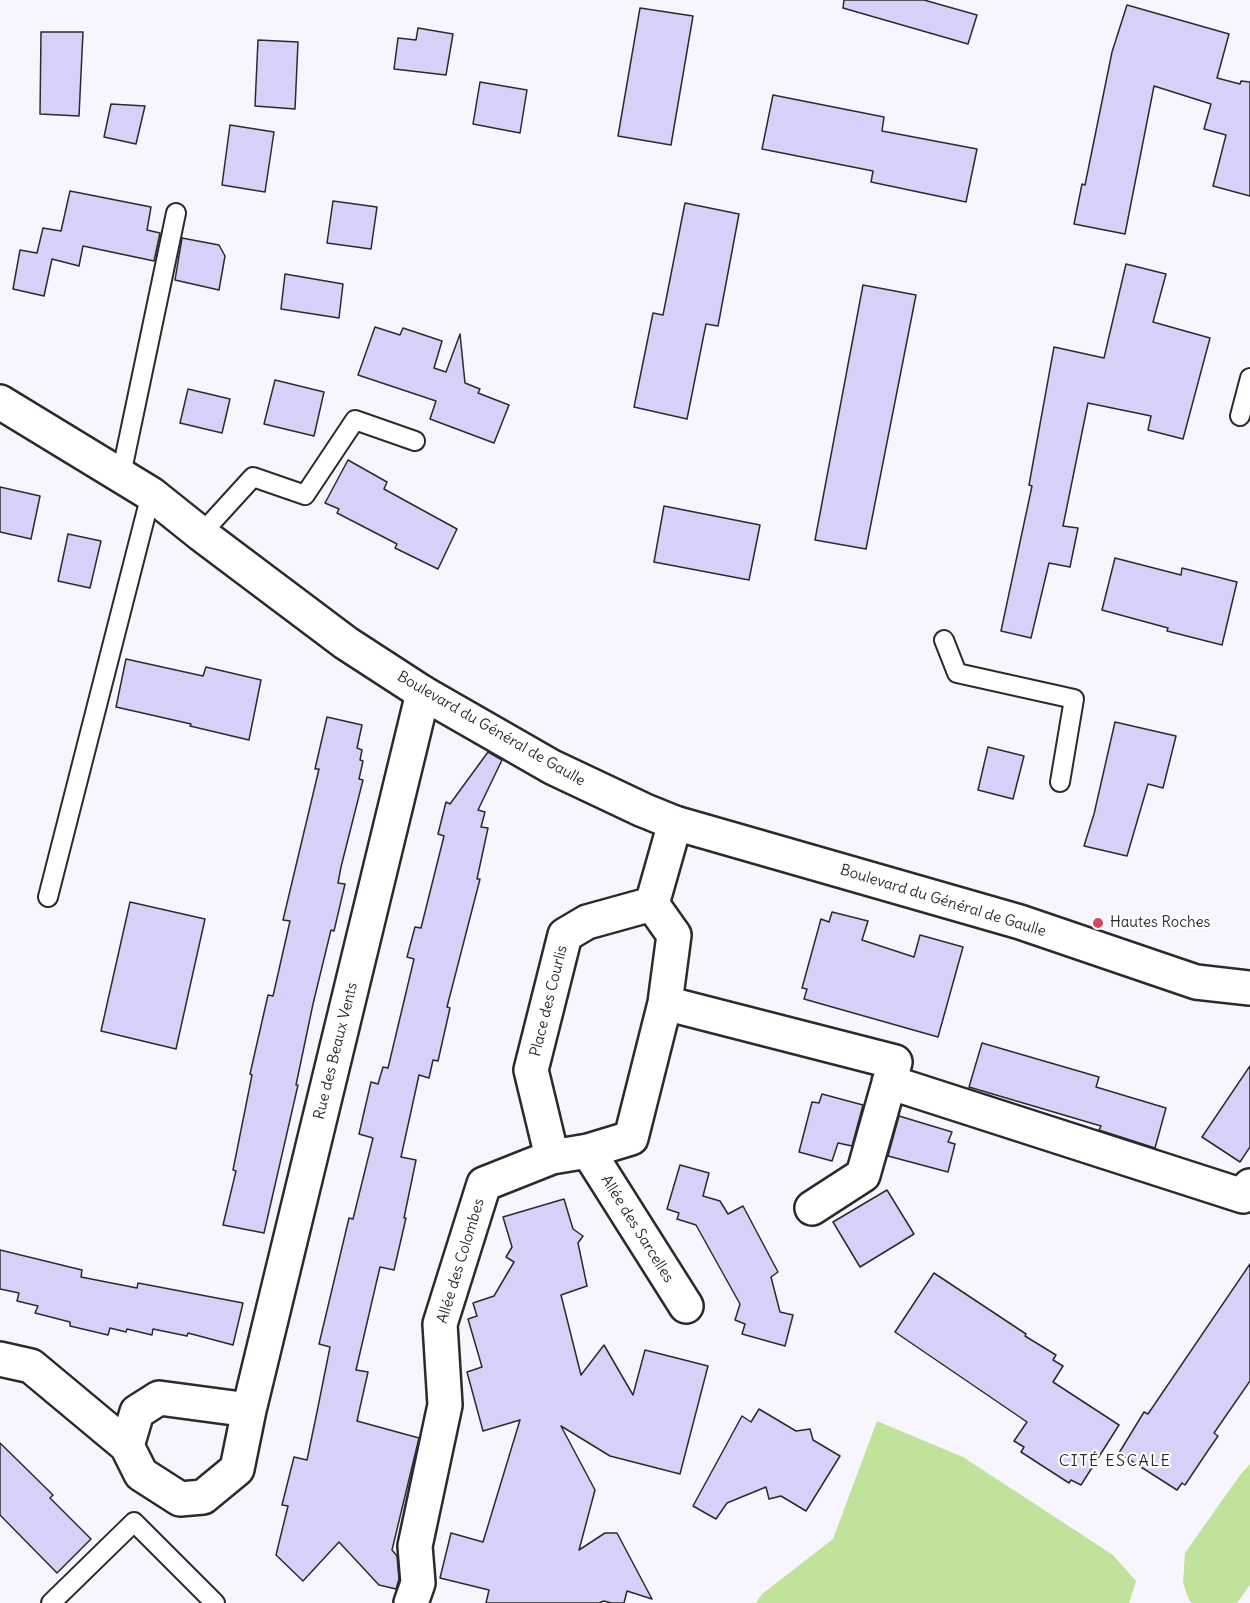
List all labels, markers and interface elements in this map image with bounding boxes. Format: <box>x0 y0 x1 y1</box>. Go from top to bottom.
street label: Boulevard du Général de Gaulle <box>394 668 588 790</box>
street label: Boulevard du Général de Gaulle <box>838 861 1048 941</box>
place label: Hautes Roches <box>1110 914 1210 932</box>
marker: Hautes Roches <box>1091 916 1105 930</box>
street label: Place des Courlis <box>527 944 571 1058</box>
street label: Rue des Beaux Vents <box>310 981 362 1121</box>
street label: Allée des Sarcelles <box>597 1172 677 1286</box>
street label: Allée des Colombes <box>433 1196 489 1326</box>
district label: CITÉ ESCALE <box>1059 1451 1171 1471</box>

